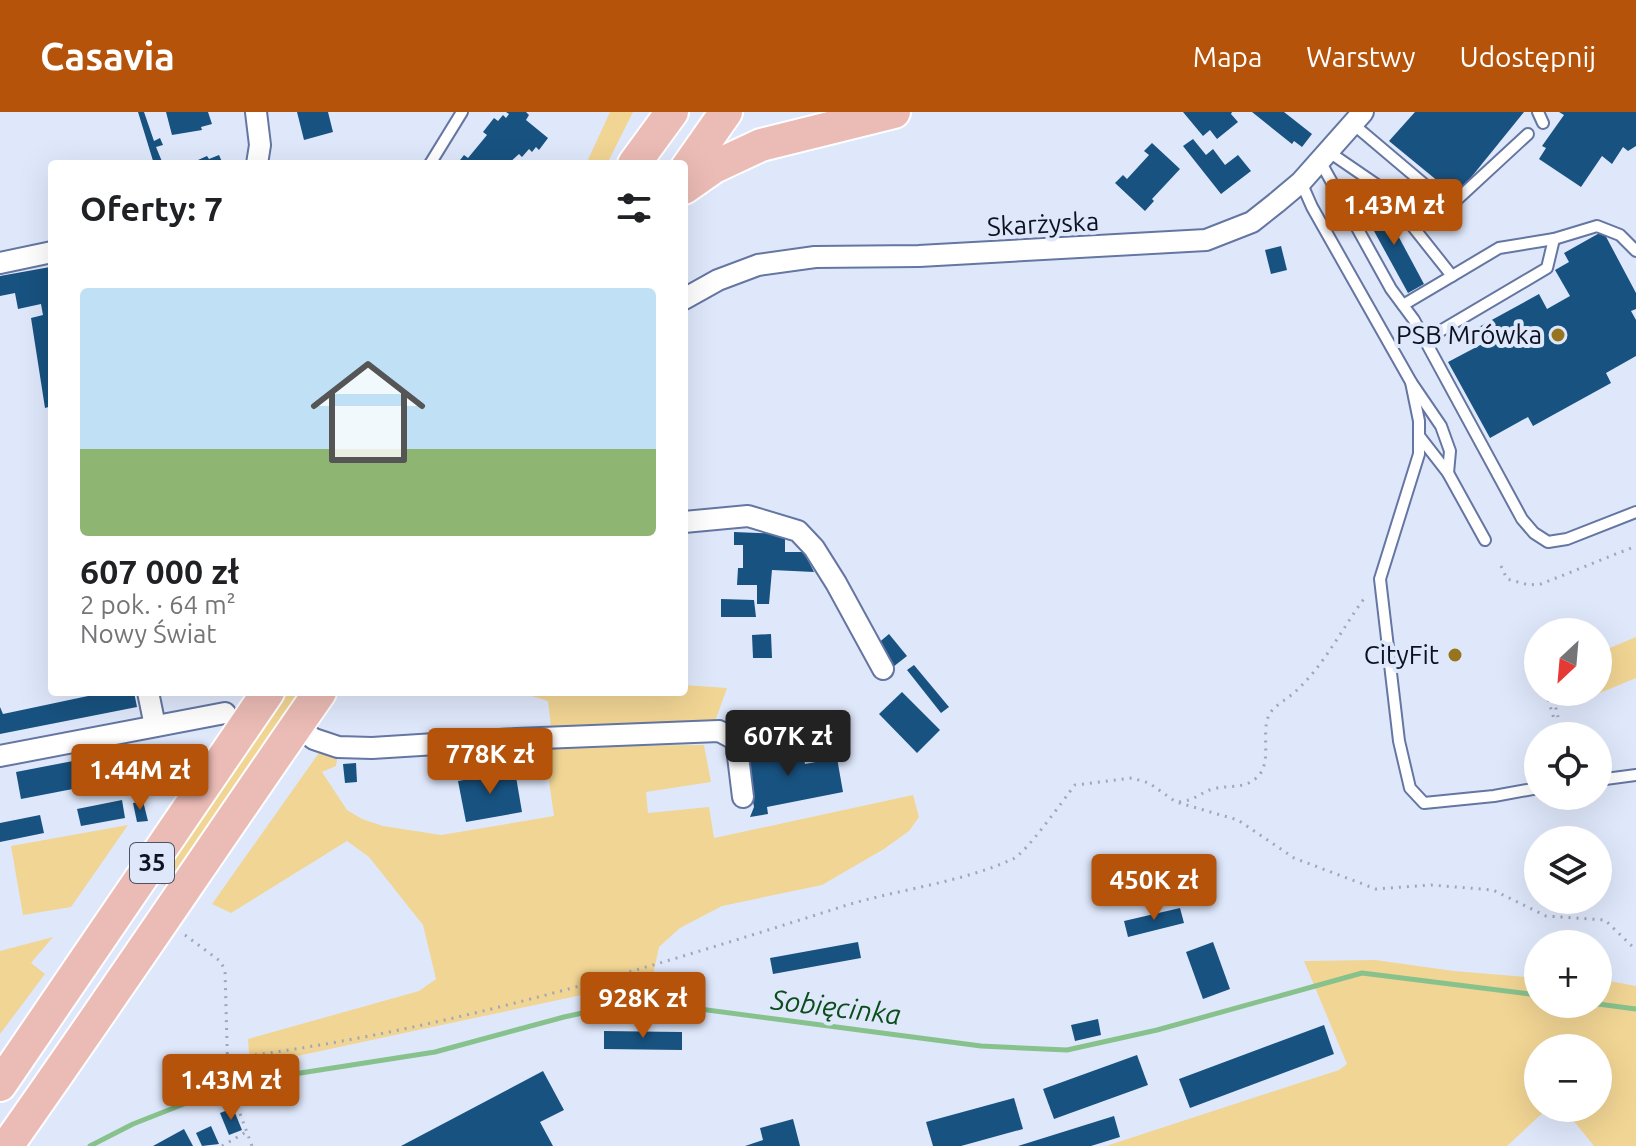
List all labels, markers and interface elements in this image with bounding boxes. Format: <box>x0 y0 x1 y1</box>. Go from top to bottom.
text: Casavia <box>40 35 175 77</box>
text: Mapa <box>1193 41 1262 72</box>
text: Warstwy <box>1306 41 1416 72</box>
text: Udostępnij <box>1460 41 1596 72</box>
pin: 1.43M zł <box>1311 179 1477 247</box>
icon: filters <box>612 186 656 230</box>
text: Oferty: 7 <box>80 189 223 227</box>
text: 1.43M zł <box>1343 190 1445 219</box>
street label: Skarżyska <box>986 206 1100 241</box>
place label: PSB Mrówka <box>1396 320 1542 349</box>
marker: PSB Mrówka <box>1549 326 1567 344</box>
icon: home <box>296 340 440 484</box>
text: 607 000 zł <box>80 552 239 590</box>
text: 2 pok. · 64 m² <box>80 590 236 619</box>
north arrow <box>1524 618 1612 706</box>
map controls <box>1524 618 1612 1122</box>
text: Nowy Świat <box>80 619 217 648</box>
place label: CityFit <box>1364 640 1439 669</box>
marker: CityFit <box>1446 646 1464 664</box>
pin: 607K zł <box>714 710 862 778</box>
text: 607K zł <box>743 721 833 750</box>
button: locate <box>1524 722 1612 810</box>
pin: 778K zł <box>416 728 564 796</box>
text: 778K zł <box>445 739 535 768</box>
pin: 1.44M zł <box>57 744 223 812</box>
text: 1.44M zł <box>89 755 191 784</box>
button: layers <box>1524 826 1612 914</box>
road number: 35 <box>130 843 174 883</box>
pin: 450K zł <box>1080 854 1228 922</box>
text: 450K zł <box>1109 865 1199 894</box>
button: + <box>1524 930 1612 1018</box>
pin: 928K zł <box>569 972 717 1040</box>
text: 928K zł <box>598 983 688 1012</box>
water label: Sobięcinka <box>768 983 903 1030</box>
button: − <box>1524 1034 1612 1122</box>
pin: 1.43M zł <box>148 1054 314 1122</box>
text: 1.43M zł <box>180 1065 282 1094</box>

